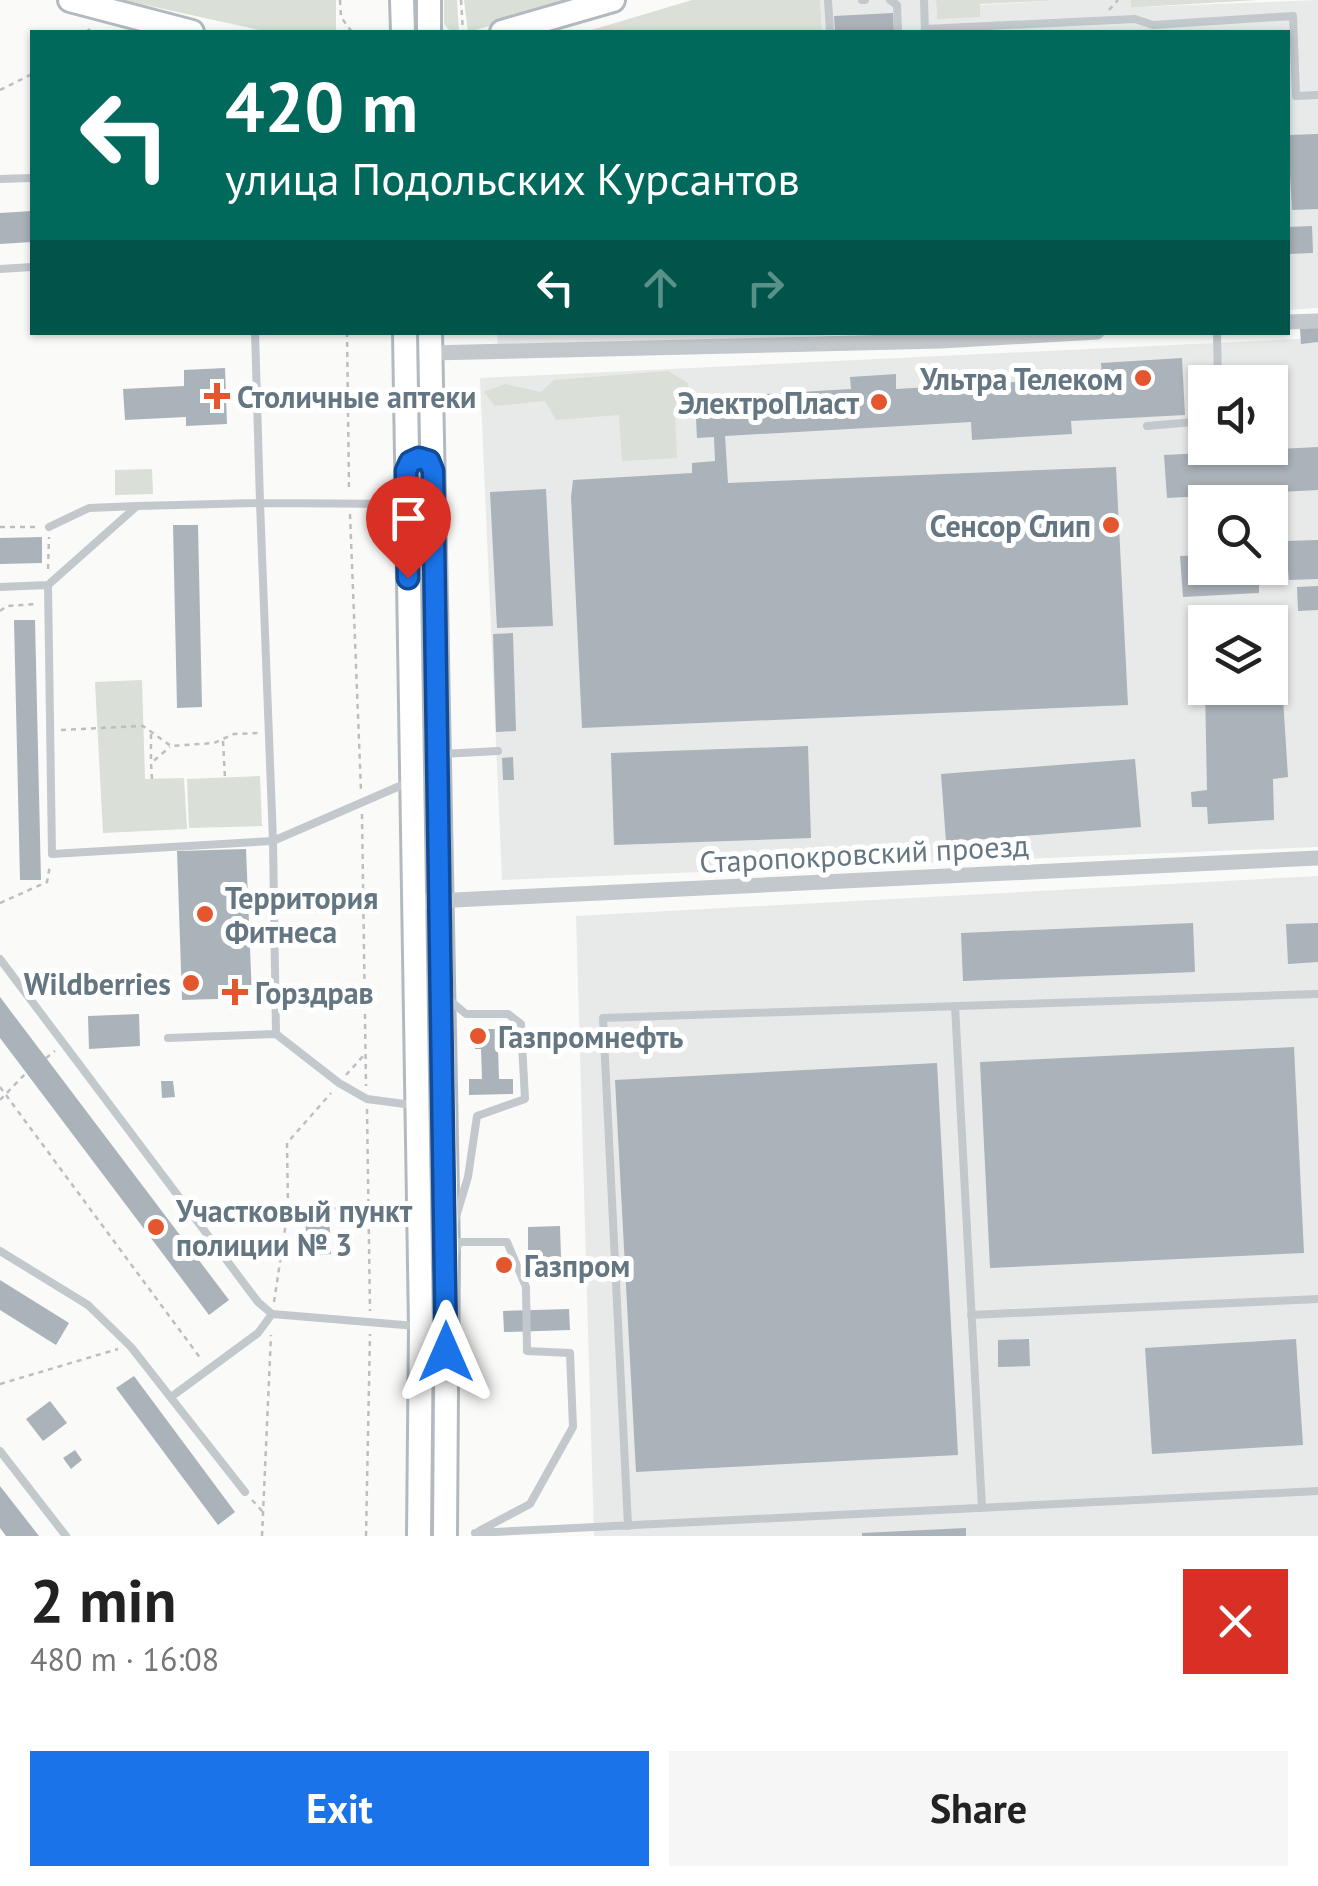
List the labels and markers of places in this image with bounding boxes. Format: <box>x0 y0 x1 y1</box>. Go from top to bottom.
place label: Ультра Телеком <box>919 359 1123 398</box>
marker: Ультра Телеком <box>1132 367 1154 389</box>
place label: Столичные аптеки <box>237 377 476 416</box>
place label: ЭлектроПласт <box>678 383 859 422</box>
marker: Столичные аптеки <box>206 385 228 407</box>
marker: ЭлектроПласт <box>868 391 890 413</box>
pin <box>366 476 451 579</box>
place label: Сенсор Слип <box>930 506 1091 545</box>
marker: Сенсор Слип <box>1100 514 1122 536</box>
place label: Территория Фитнеса <box>225 878 378 951</box>
marker: Территория Фитнеса <box>194 903 216 925</box>
place label: Wildberries <box>24 964 171 1003</box>
marker: Wildberries <box>180 972 202 994</box>
place label: Горздрав <box>255 973 374 1012</box>
marker: Горздрав <box>224 981 246 1003</box>
place label: Газпромнефть <box>498 1017 684 1056</box>
marker: Газпромнефть <box>467 1025 489 1047</box>
place label: Участковый пункт полиции № 3 <box>175 1191 413 1264</box>
marker: Участковый пункт полиции № 3 <box>145 1216 167 1238</box>
place label: Газпром <box>524 1246 630 1285</box>
marker: Газпром <box>493 1254 515 1276</box>

